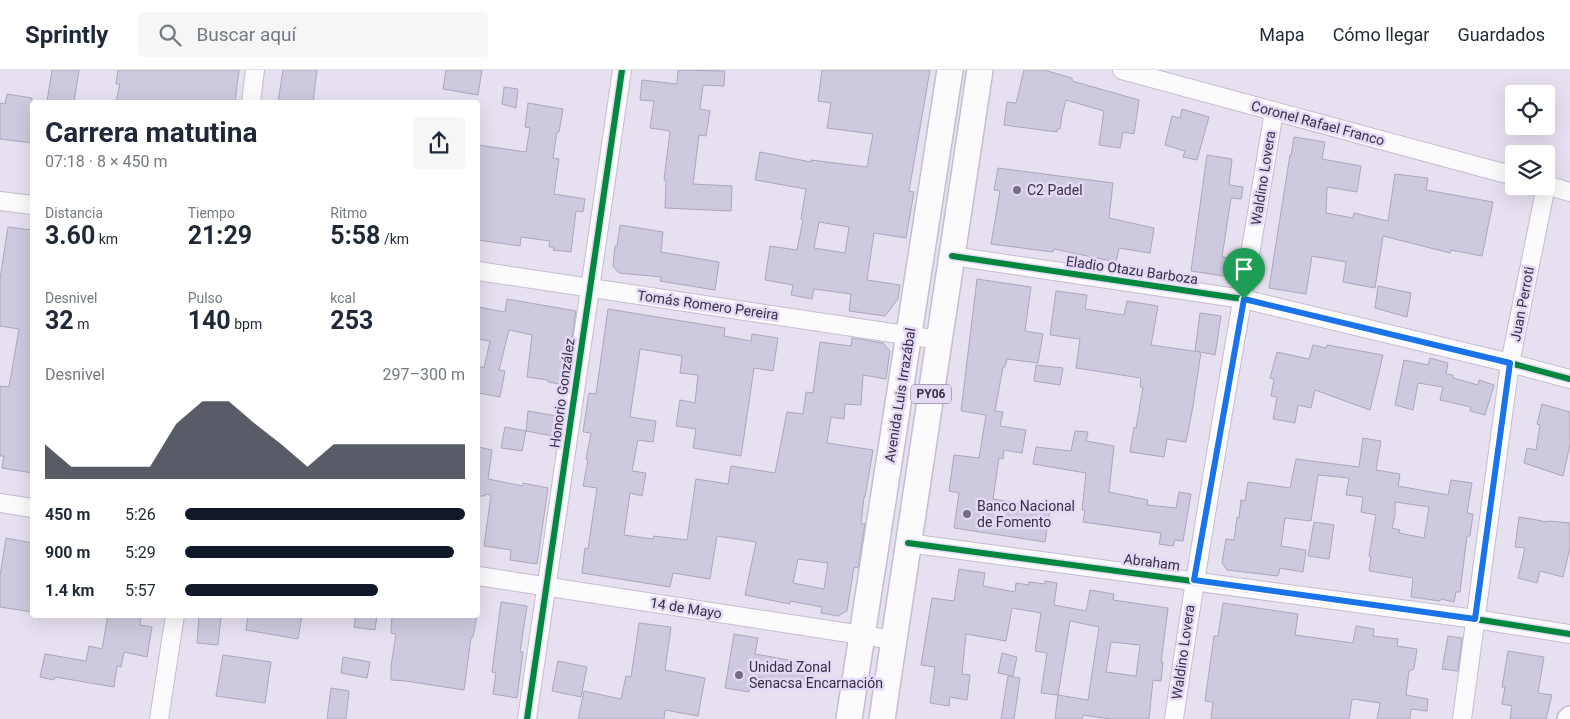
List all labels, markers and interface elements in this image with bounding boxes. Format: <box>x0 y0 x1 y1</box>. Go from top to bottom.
search box <box>138 12 488 57</box>
text: Sprintly <box>25 21 108 49</box>
icon: search <box>156 21 184 49</box>
text: Buscar aquí <box>196 23 296 46</box>
text: Mapa <box>1259 24 1305 45</box>
text: Cómo llegar <box>1333 24 1429 45</box>
text: Guardados <box>1457 24 1545 45</box>
map controls <box>1505 85 1555 195</box>
button: locate <box>1505 85 1555 135</box>
street label: Coronel Rafael Franco <box>1250 97 1386 149</box>
text: Carrera matutina <box>45 116 257 149</box>
button: share <box>413 117 465 169</box>
street label: Waldino Lovera <box>1248 130 1278 226</box>
button: layers <box>1505 145 1555 195</box>
text: 07:18 · 8 × 450 m <box>45 152 167 171</box>
place label: C2 Padel <box>1027 182 1083 198</box>
marker: C2 Padel <box>1011 184 1023 196</box>
text: Distancia <box>45 205 103 221</box>
text: Tiempo <box>188 205 235 221</box>
text: Ritmo <box>330 205 367 221</box>
text: 3.60 <box>45 221 95 250</box>
text: 21:29 <box>188 221 252 250</box>
text: 5:58 <box>330 221 380 250</box>
text: km <box>95 231 118 247</box>
text: /km <box>380 231 409 247</box>
pin <box>1223 248 1265 299</box>
street label: Eladio Otazu Barboza <box>1065 253 1199 287</box>
icon: arrive <box>1230 255 1258 283</box>
street label: Juan Perroti <box>1507 265 1537 343</box>
street label: Tomás Romero Pereira <box>636 287 780 323</box>
text: Desnivel <box>45 290 98 306</box>
text: Pulso <box>188 290 223 306</box>
text: kcal <box>330 290 356 306</box>
text: 32 <box>45 306 74 335</box>
text: 140 <box>188 306 231 335</box>
text: 253 <box>330 306 373 335</box>
text: m <box>74 316 89 332</box>
text: bpm <box>231 316 262 332</box>
street label: Avenida Luis Irrazábal <box>881 327 919 463</box>
street label: Honorio González <box>546 337 578 449</box>
text: Desnivel <box>45 365 105 384</box>
text: 297–300 m <box>383 365 465 384</box>
road number: PY06 <box>911 384 951 404</box>
place label: Banco Nacional de Fomento <box>977 498 1075 530</box>
text: 450 m <box>45 505 90 524</box>
text: 5:26 <box>125 505 156 524</box>
marker: Banco Nacional de Fomento <box>961 508 973 520</box>
text: 900 m <box>45 543 90 562</box>
text: 5:29 <box>125 543 156 562</box>
street label: Abraham <box>1123 551 1181 573</box>
text: 1.4 km <box>45 581 94 600</box>
text: 5:57 <box>125 581 156 600</box>
street label: 14 de Mayo <box>649 594 723 622</box>
street label: Waldino Lovera <box>1168 604 1198 700</box>
place label: Unidad Zonal Senacsa Encarnación <box>749 659 883 691</box>
marker: Unidad Zonal Senacsa Encarnación <box>733 669 745 681</box>

